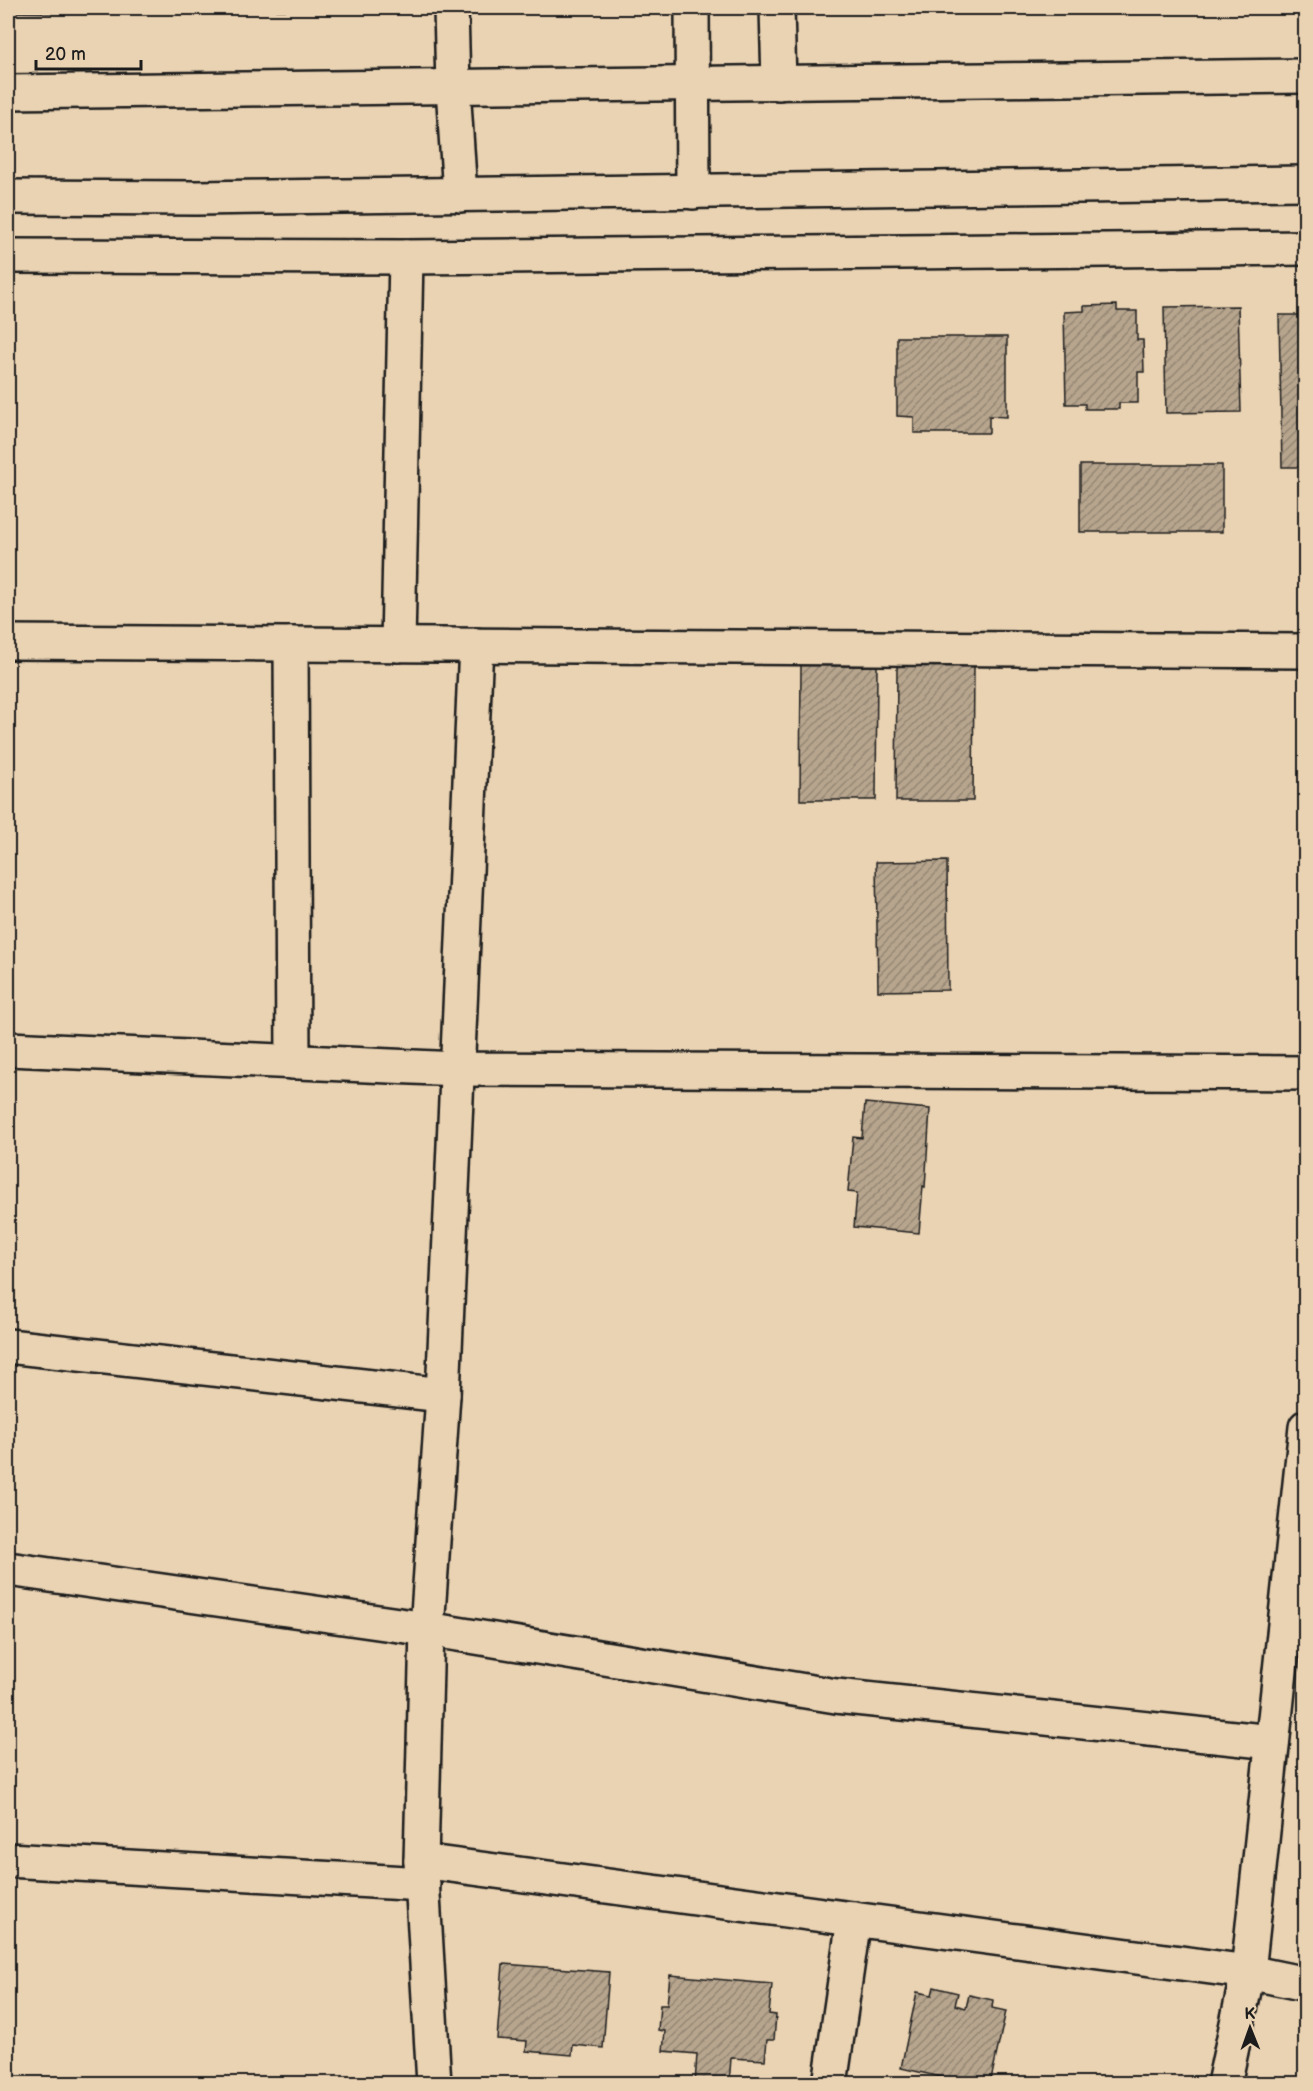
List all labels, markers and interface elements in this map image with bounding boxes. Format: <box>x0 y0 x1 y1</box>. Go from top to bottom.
scale bar <box>36 33 141 71</box>
text: 20 m <box>45 44 86 65</box>
north arrow <box>1220 1998 1280 2058</box>
text: K <box>1244 2005 1255 2024</box>

